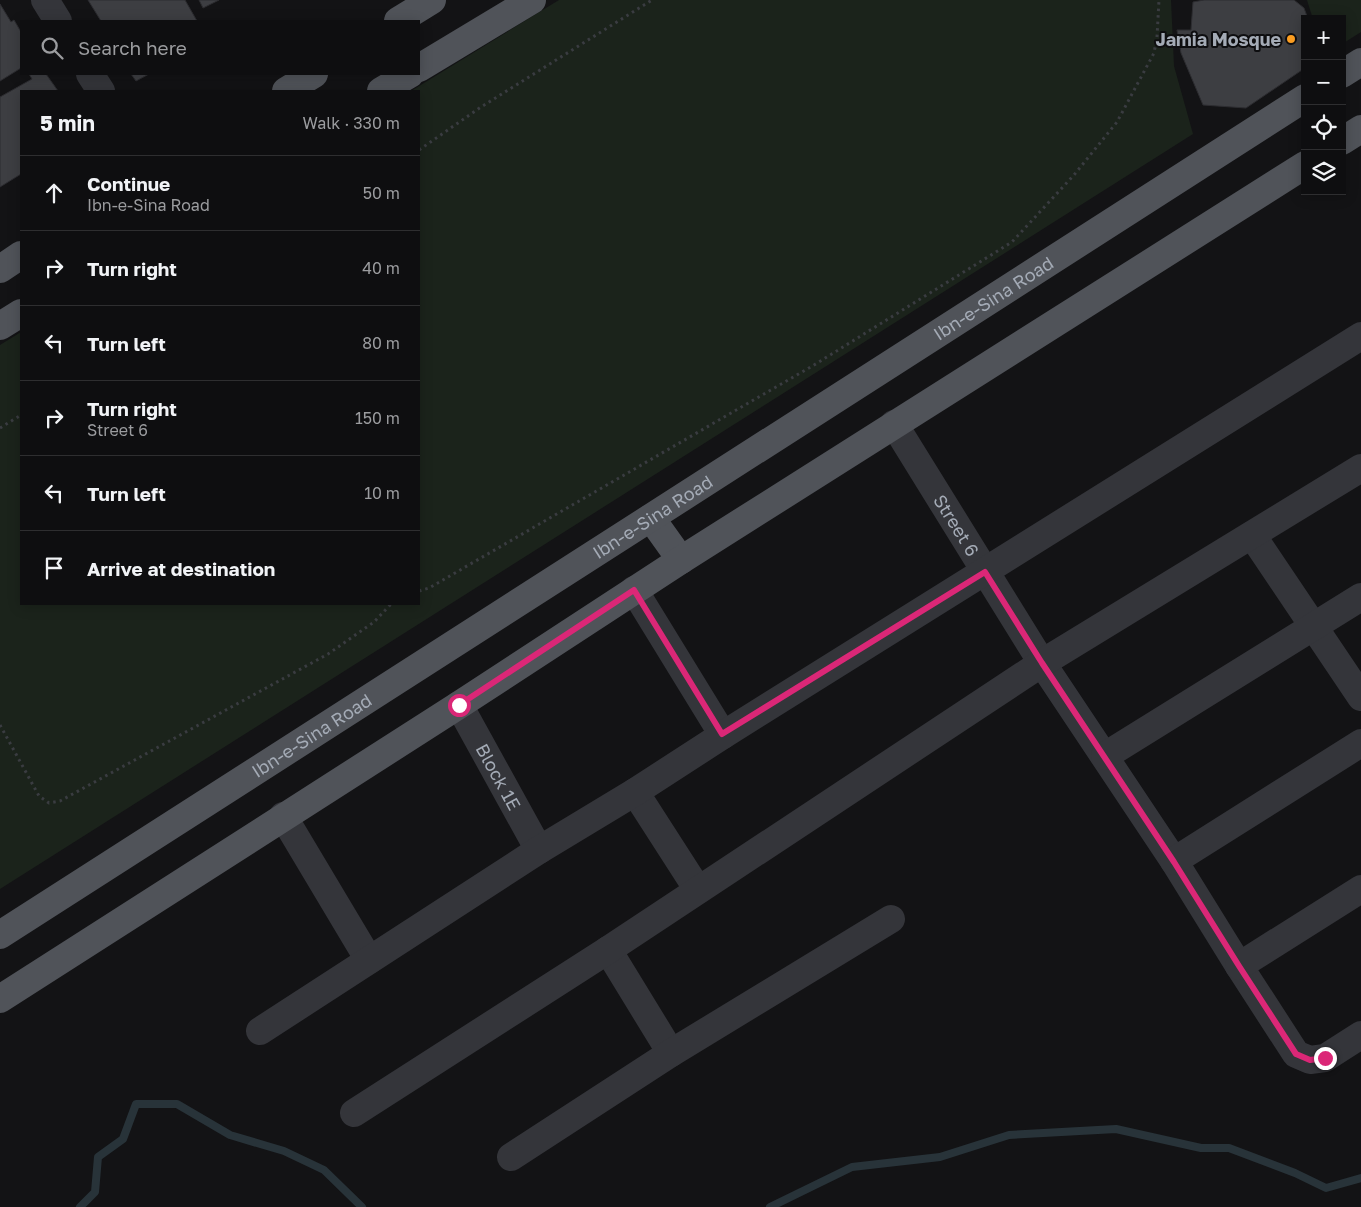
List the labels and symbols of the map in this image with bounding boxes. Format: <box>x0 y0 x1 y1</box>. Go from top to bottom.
place label: Jamia Mosque <box>1155 28 1281 50</box>
marker: Jamia Mosque <box>1285 33 1297 45</box>
street label: Ibn-e-Sina Road <box>929 251 1057 345</box>
street label: Ibn-e-Sina Road <box>588 470 716 563</box>
street label: Street 6 <box>929 490 984 560</box>
street label: Ibn-e-Sina Road <box>247 689 376 782</box>
route start <box>448 694 471 717</box>
street label: Block 1E <box>471 740 526 814</box>
route end <box>1314 1047 1337 1070</box>

